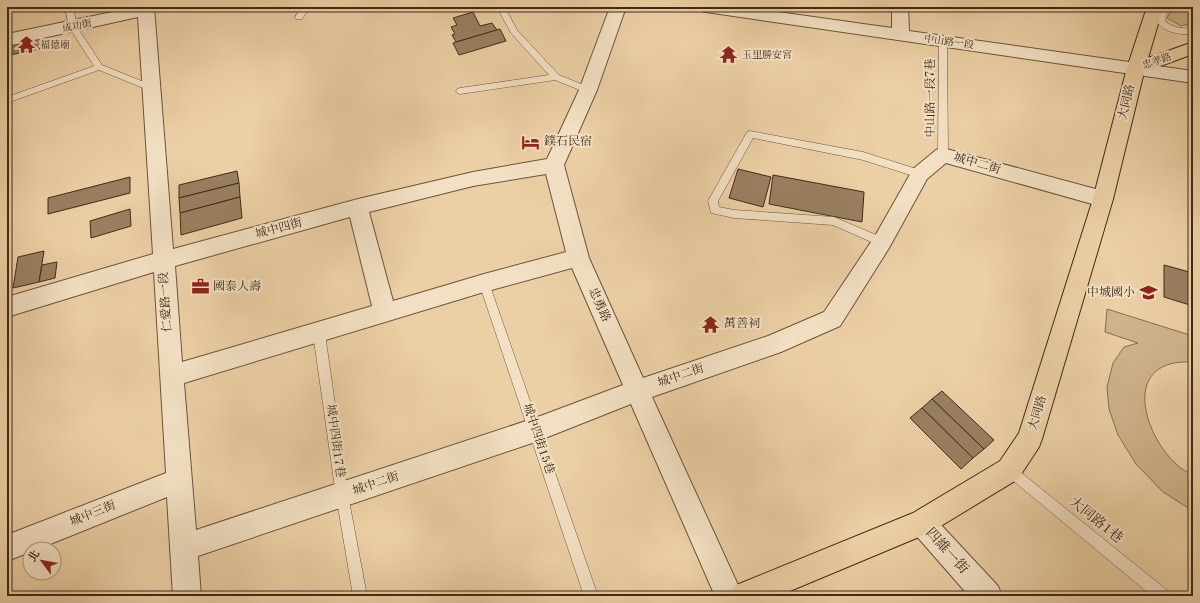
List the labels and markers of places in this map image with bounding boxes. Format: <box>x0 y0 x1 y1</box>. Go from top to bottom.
temple icon: 福德廟 <box>17 35 37 55</box>
place label: 福德廟 <box>40 39 70 50</box>
temple icon: 玉里勝安宮 <box>719 45 739 65</box>
place label: 玉里勝安宮 <box>742 49 792 60</box>
hotel icon: 鏷石民宿 <box>521 132 541 152</box>
place label: 鏷石民宿 <box>544 134 592 148</box>
office icon: 國泰人壽 <box>190 277 210 297</box>
place label: 國泰人壽 <box>213 279 261 293</box>
school or university icon: 中城國小 <box>1138 283 1158 303</box>
place label: 中城國小 <box>1087 285 1135 299</box>
temple icon: 萬善祠 <box>701 314 721 334</box>
place label: 萬善祠 <box>724 316 760 330</box>

